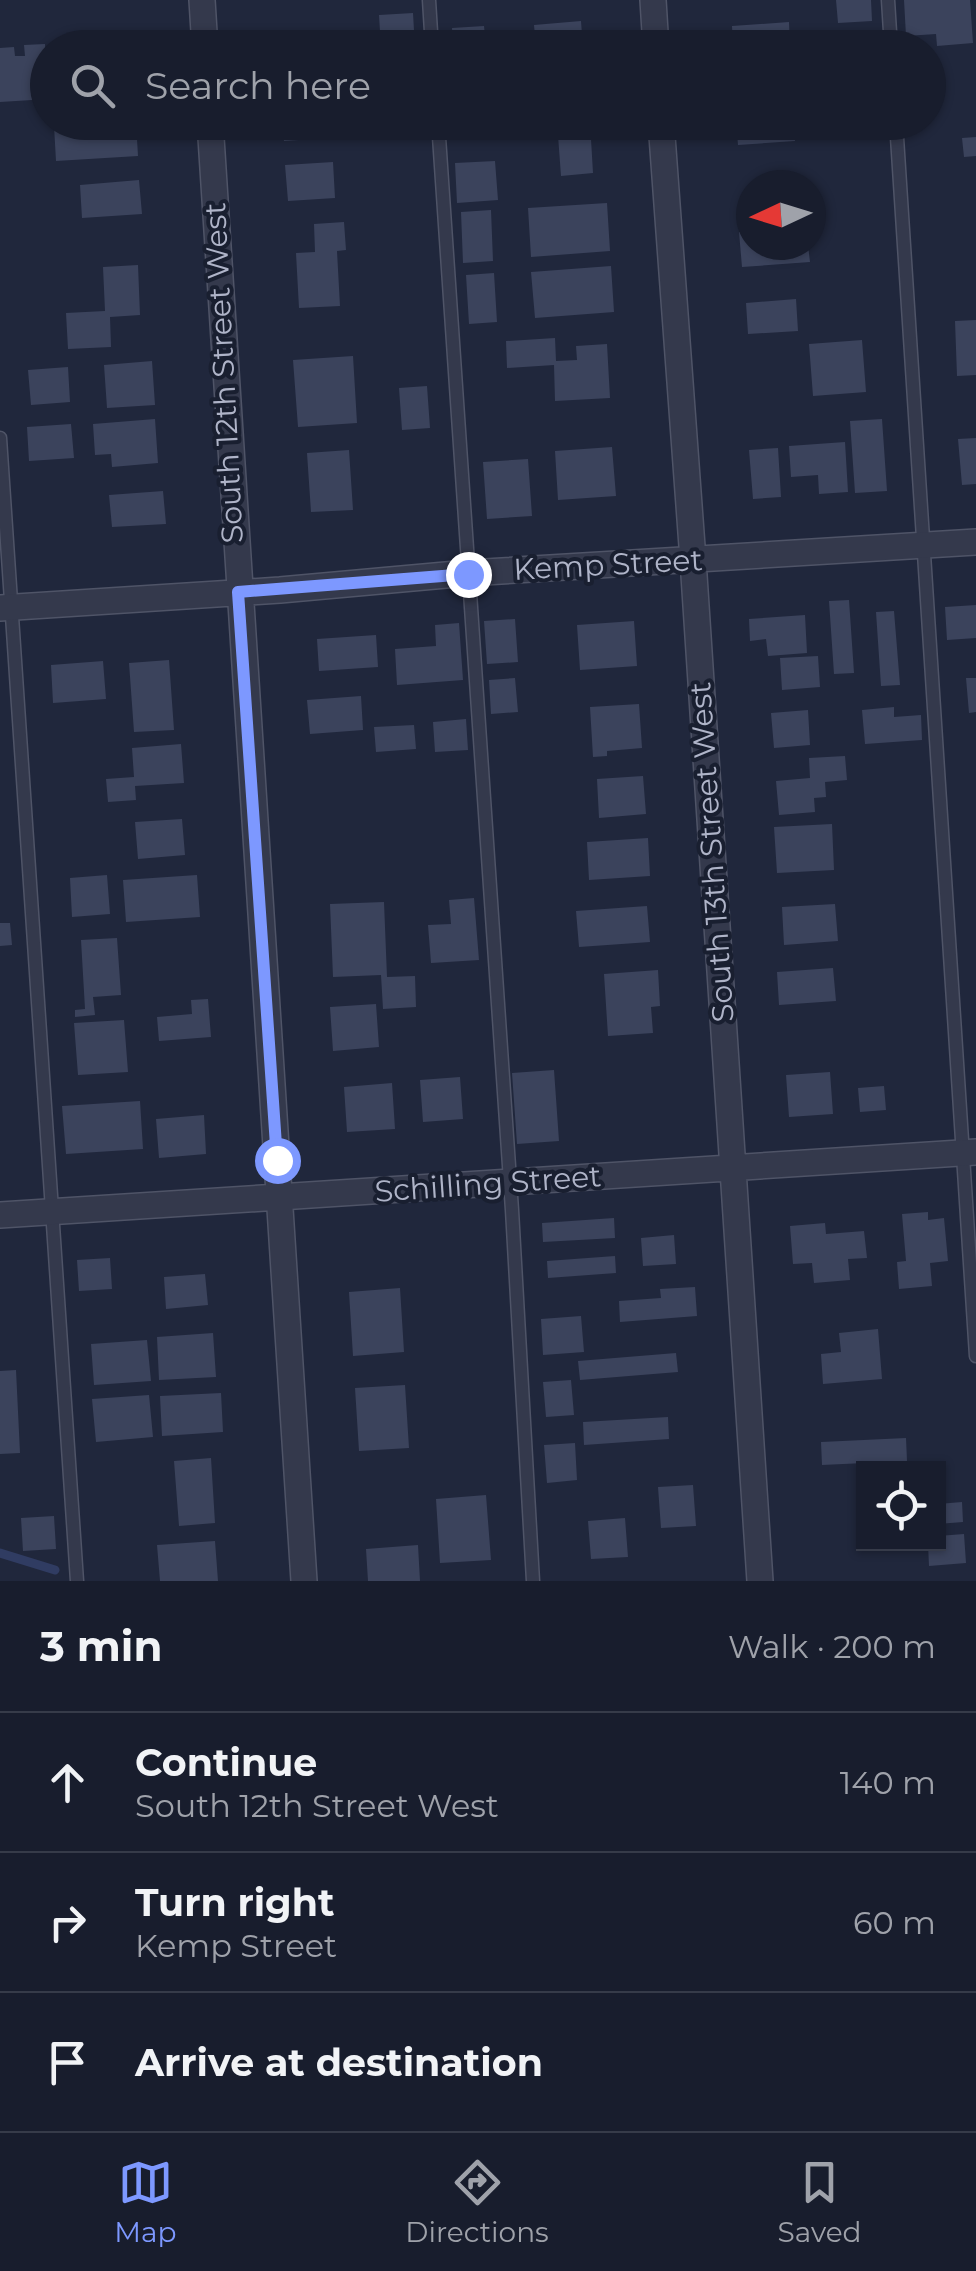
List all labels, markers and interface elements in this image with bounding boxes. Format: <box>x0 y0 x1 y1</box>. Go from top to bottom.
search box <box>30 30 946 140</box>
icon: search <box>65 58 120 113</box>
text: Search here <box>145 62 371 109</box>
north arrow <box>736 170 826 260</box>
street label: South 12th Street West <box>196 202 251 544</box>
street label: Kemp Street <box>512 541 704 588</box>
route end <box>446 552 492 598</box>
street label: South 13th Street West <box>681 681 742 1023</box>
route start <box>255 1138 301 1184</box>
street label: Schilling Street <box>373 1157 603 1210</box>
map controls <box>856 1461 946 1551</box>
button: locate <box>856 1461 946 1551</box>
text: 3 min <box>40 1620 162 1672</box>
text: Walk · 200 m <box>728 1627 936 1666</box>
text: Continue <box>135 1739 317 1786</box>
icon: ahead <box>40 1755 95 1810</box>
text: 140 m <box>840 1763 936 1802</box>
text: South 12th Street West <box>135 1786 499 1825</box>
text: Turn right <box>135 1879 334 1926</box>
icon: right <box>40 1895 95 1950</box>
text: 60 m <box>853 1903 936 1942</box>
text: Kemp Street <box>135 1926 337 1965</box>
icon: arrive <box>40 2035 95 2090</box>
text: Arrive at destination <box>135 2039 543 2086</box>
tab: Map <box>114 2155 177 2249</box>
tab: Directions <box>405 2155 549 2249</box>
tab: Saved <box>777 2155 862 2249</box>

